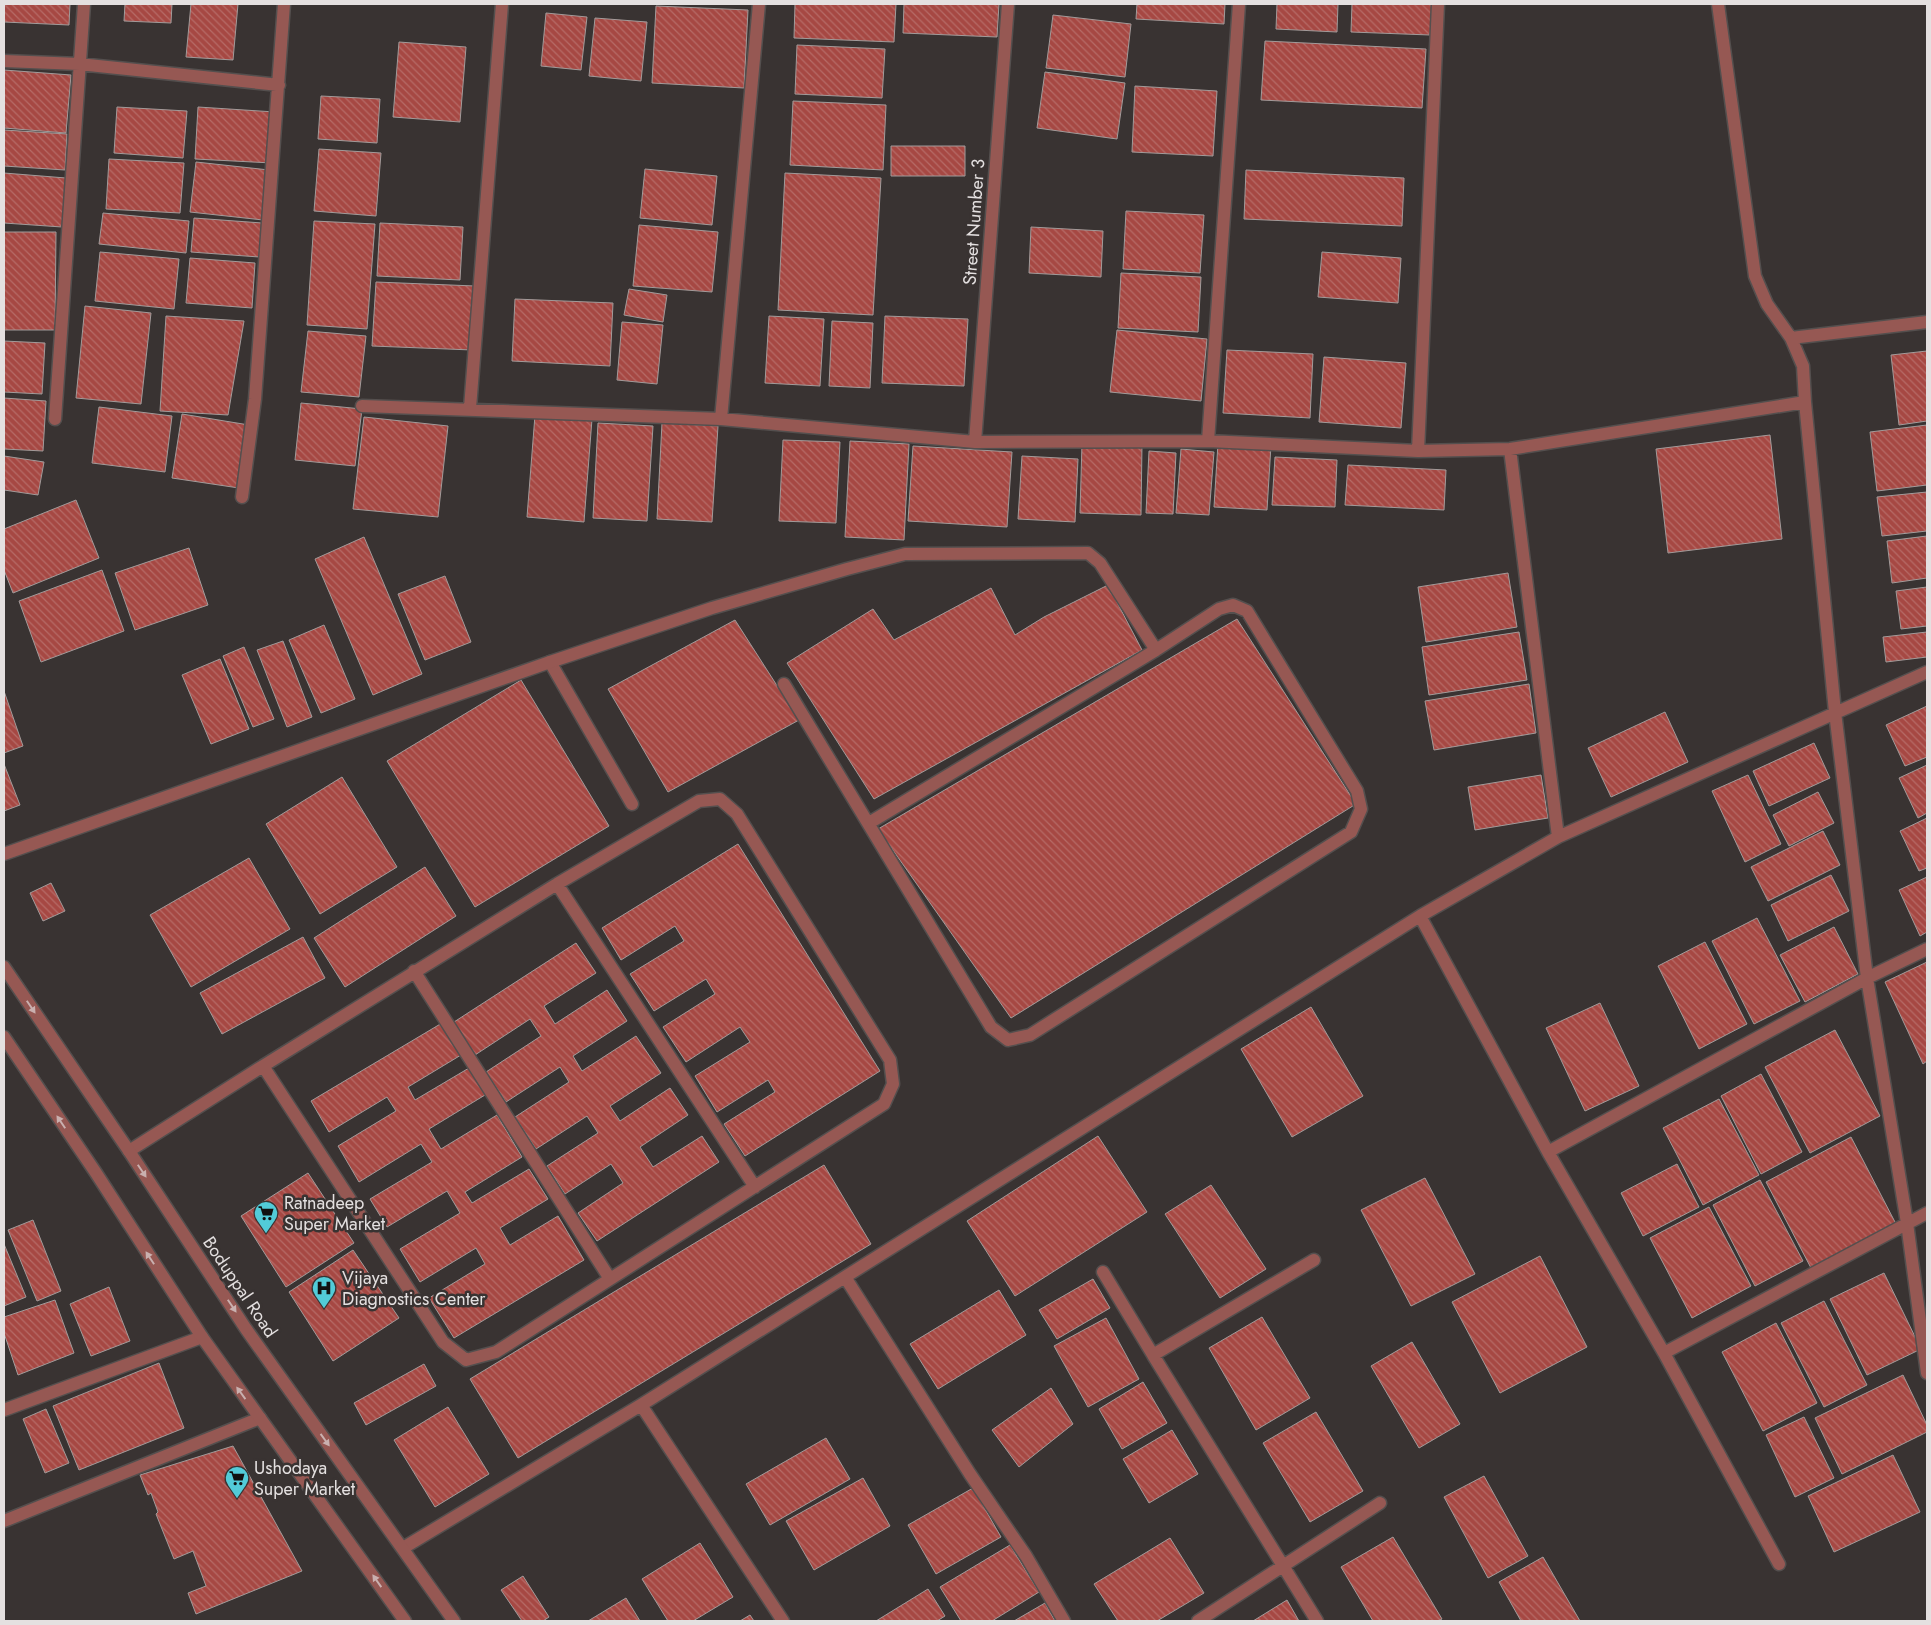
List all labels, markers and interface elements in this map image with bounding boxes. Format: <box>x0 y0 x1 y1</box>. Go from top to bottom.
street label: Street Number 3 <box>957 158 991 286</box>
one-way arrow <box>26 1001 36 1014</box>
one-way arrow <box>56 1115 66 1129</box>
one-way arrow <box>137 1164 147 1178</box>
place label: Ratnadeep Super Market <box>284 1190 386 1237</box>
supermarket icon: Ratnadeep Super Market <box>253 1200 279 1234</box>
street label: Boduppal Road <box>196 1231 284 1343</box>
one-way arrow <box>146 1251 155 1265</box>
place label: Vijaya Diagnostics Center <box>342 1265 486 1312</box>
hospital icon: Vijaya Diagnostics Center <box>311 1275 337 1309</box>
one-way arrow <box>227 1300 237 1313</box>
one-way arrow <box>236 1386 246 1399</box>
one-way arrow <box>319 1433 330 1446</box>
place label: Ushodaya Super Market <box>254 1455 356 1502</box>
supermarket icon: Ushodaya Super Market <box>224 1465 250 1499</box>
one-way arrow <box>372 1574 382 1588</box>

